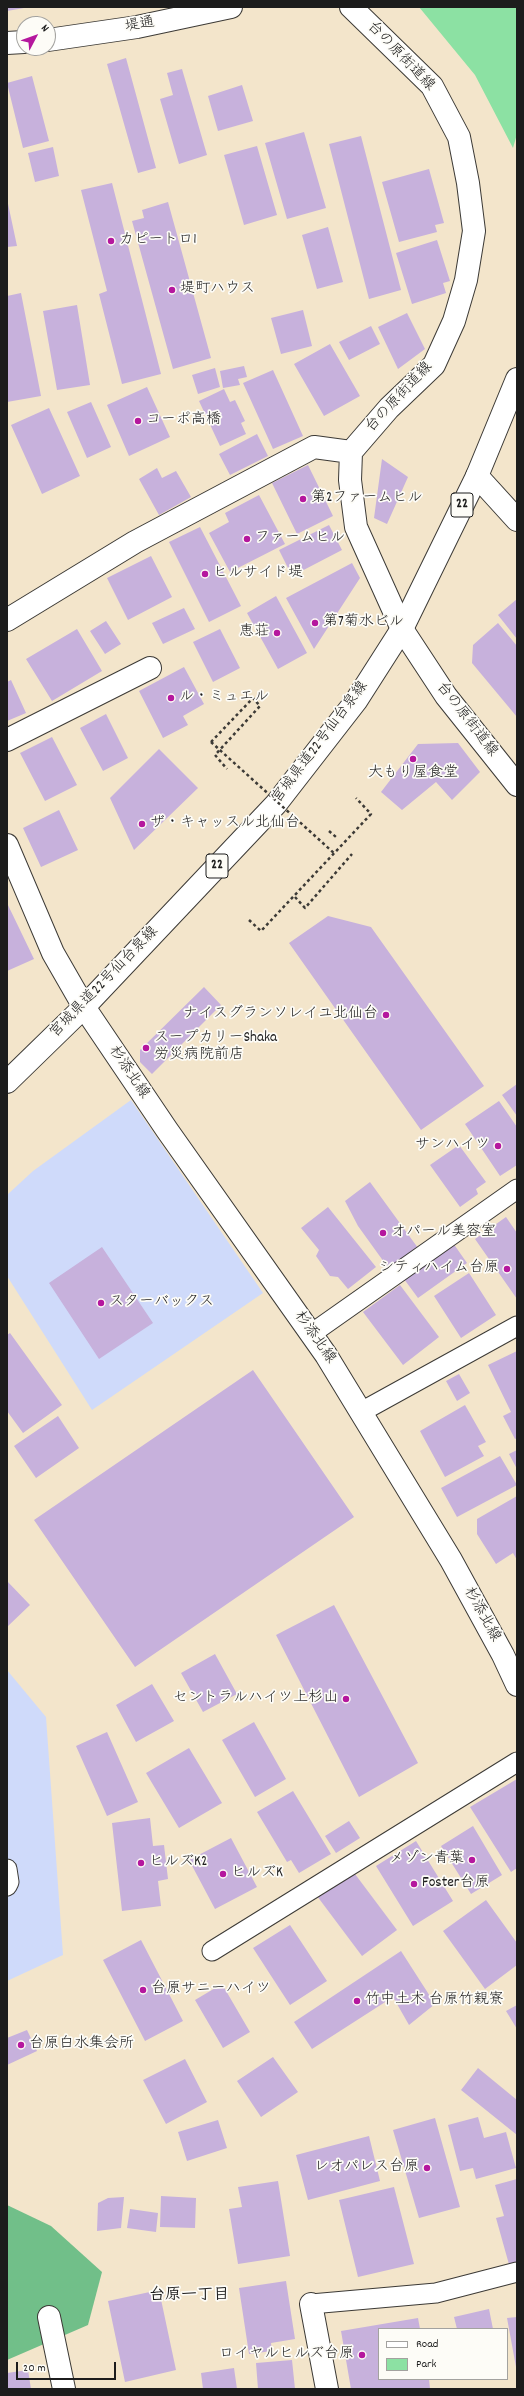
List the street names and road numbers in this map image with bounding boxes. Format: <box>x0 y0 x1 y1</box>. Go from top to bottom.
street label: 堤通 <box>124 15 156 37</box>
street label: 台の原街道線 <box>362 18 438 96</box>
street label: 台の原街道線 <box>363 359 437 437</box>
road number: 22 <box>451 493 473 517</box>
street label: 宮城県道22号仙台泉線 <box>269 678 373 808</box>
street label: 台の原街道線 <box>431 679 501 761</box>
road number: 22 <box>206 854 228 878</box>
street label: 宮城県道22号仙台泉線 <box>47 923 163 1043</box>
street label: 杉添北線 <box>104 1043 152 1103</box>
street label: 杉添北線 <box>289 1308 339 1368</box>
street label: 杉添北線 <box>459 1584 503 1646</box>

